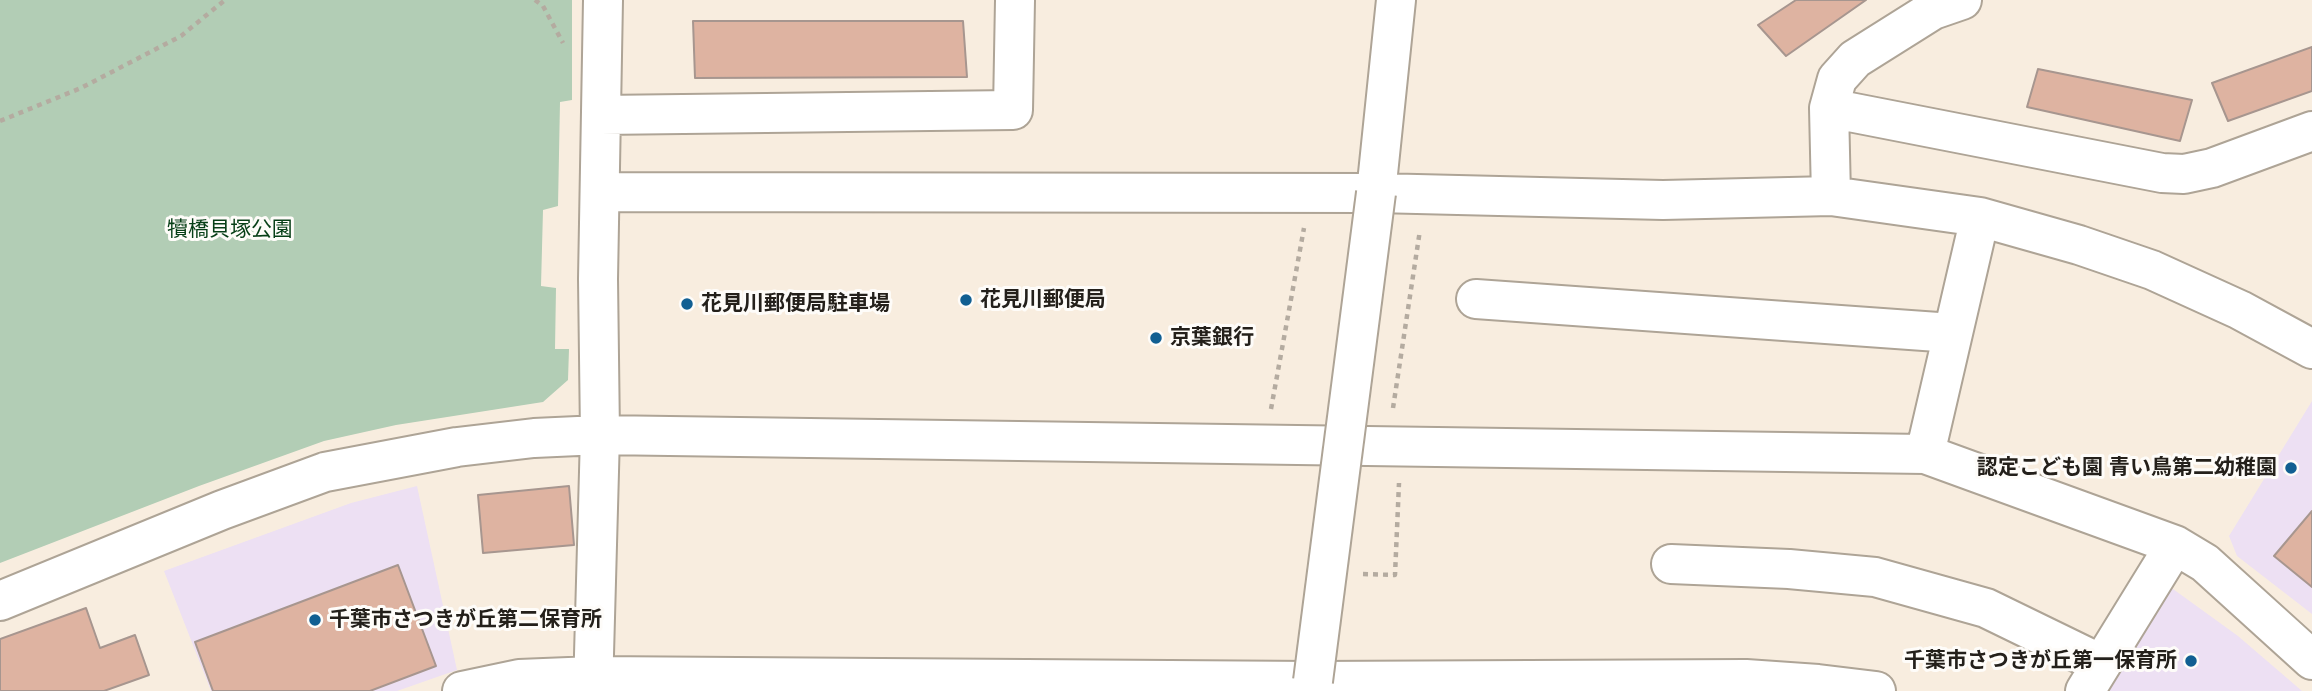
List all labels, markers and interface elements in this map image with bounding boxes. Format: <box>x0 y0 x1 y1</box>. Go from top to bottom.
park label: 犢橋貝塚公園 <box>167 217 293 243</box>
place label: 花見川郵便局 <box>980 287 1106 313</box>
place label: 花見川郵便局駐車場 <box>701 291 890 317</box>
marker: 花見川郵便局 <box>958 292 974 308</box>
marker: 花見川郵便局駐車場 <box>679 296 695 312</box>
place label: 京葉銀行 <box>1170 325 1254 351</box>
marker: 京葉銀行 <box>1148 330 1164 346</box>
place label: 認定こども園 青い鳥第二幼稚園 <box>1977 455 2277 481</box>
marker: 認定こども園 青い鳥第二幼稚園 <box>2283 460 2299 476</box>
place label: 千葉市さつきが丘第二保育所 <box>329 607 602 633</box>
marker: 千葉市さつきが丘第二保育所 <box>307 612 323 628</box>
place label: 千葉市さつきが丘第一保育所 <box>1904 648 2177 674</box>
marker: 千葉市さつきが丘第一保育所 <box>2183 653 2199 669</box>

